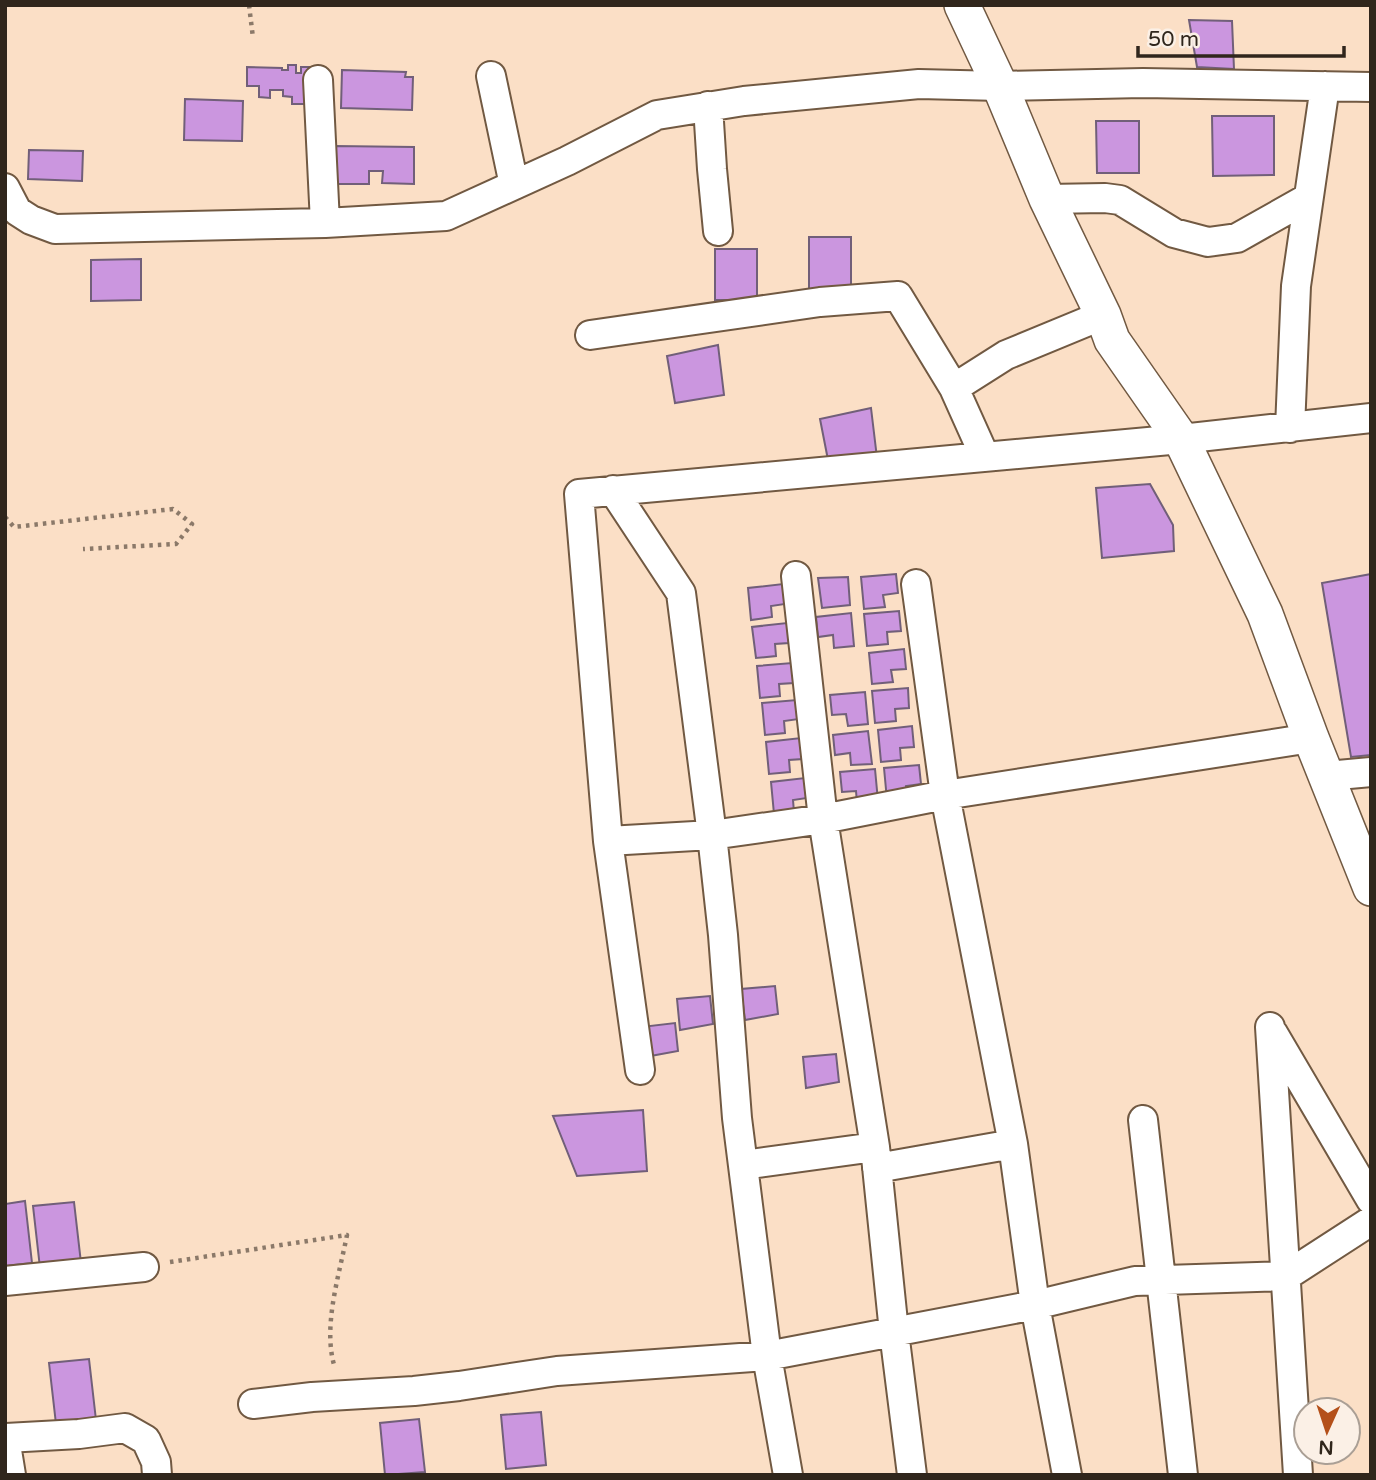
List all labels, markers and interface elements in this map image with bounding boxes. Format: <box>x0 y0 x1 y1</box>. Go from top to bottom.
scale bar <box>1138 14 1344 58</box>
text: 50 m <box>1148 27 1199 52</box>
north arrow <box>1292 1396 1362 1466</box>
text: N <box>1318 1436 1334 1458</box>

